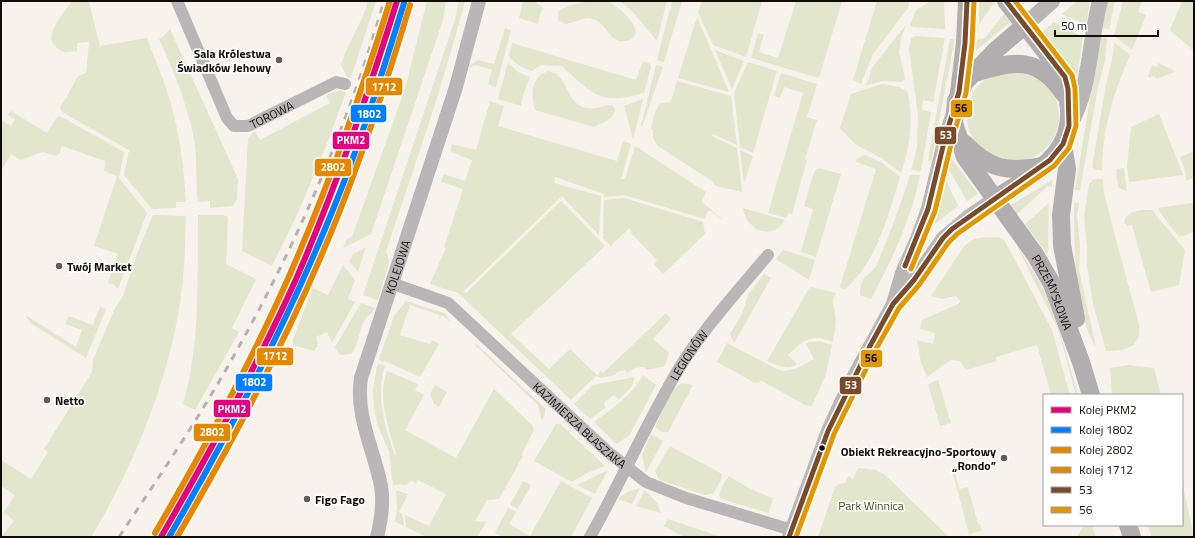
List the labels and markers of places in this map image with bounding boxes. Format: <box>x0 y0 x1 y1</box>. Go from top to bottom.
place label: Sala Królestwa Świadków Jehowy <box>177 44 271 77</box>
marker: Sala Królestwa Świadków Jehowy <box>274 55 284 65</box>
place label: Twój Market <box>67 257 132 276</box>
marker: Twój Market <box>54 261 64 271</box>
place label: Netto <box>55 391 84 410</box>
marker: Netto <box>42 395 52 405</box>
place label: Obiekt Rekreacyjno-Sportowy „Rondo” <box>841 442 996 475</box>
unlabelled marker <box>817 443 827 453</box>
marker: Obiekt Rekreacyjno-Sportowy „Rondo” <box>999 453 1009 463</box>
place label: Figo Fago <box>315 490 365 509</box>
marker: Figo Fago <box>302 494 312 504</box>

